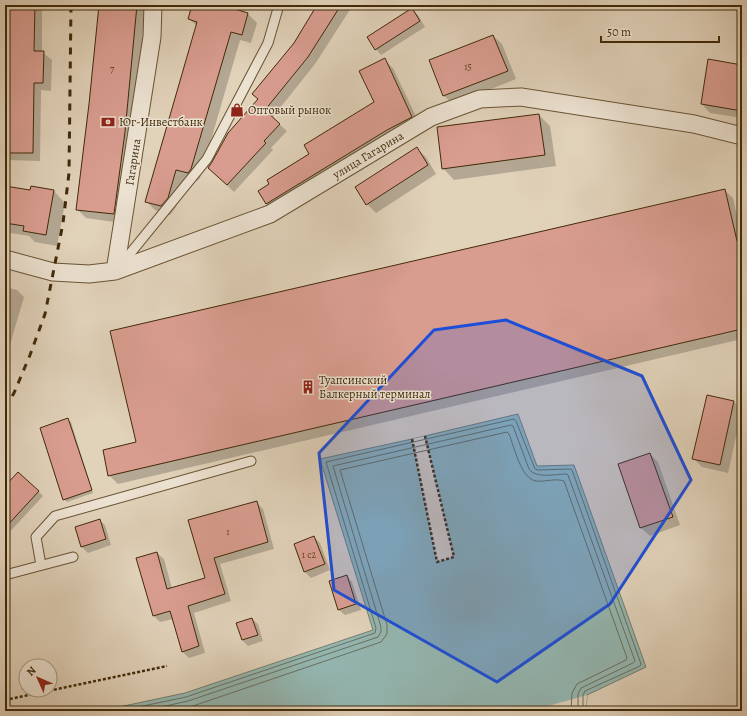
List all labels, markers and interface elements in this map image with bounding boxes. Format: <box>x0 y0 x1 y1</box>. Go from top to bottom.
scale bar <box>601 18 719 44</box>
text: 50 m <box>607 24 631 40</box>
house number: 15 <box>464 60 472 73</box>
house number: 7 <box>110 62 115 75</box>
shop icon: Оптовый рынок <box>229 102 245 118</box>
place label: Оптовый рынок <box>248 102 331 118</box>
bank icon: Юг-Инвестбанк <box>100 114 116 130</box>
place label: Юг-Инвестбанк <box>119 114 203 130</box>
street label: улица Гагарина <box>329 127 407 183</box>
street label: Гагарина <box>121 137 145 187</box>
place label: Туапсинский Балкерный терминал <box>319 372 431 402</box>
building icon: Туапсинский Балкерный терминал <box>300 379 316 395</box>
house number: 1 <box>226 525 230 538</box>
house number: 1 с2 <box>302 548 316 561</box>
north arrow <box>18 658 58 698</box>
text: N <box>23 663 39 679</box>

